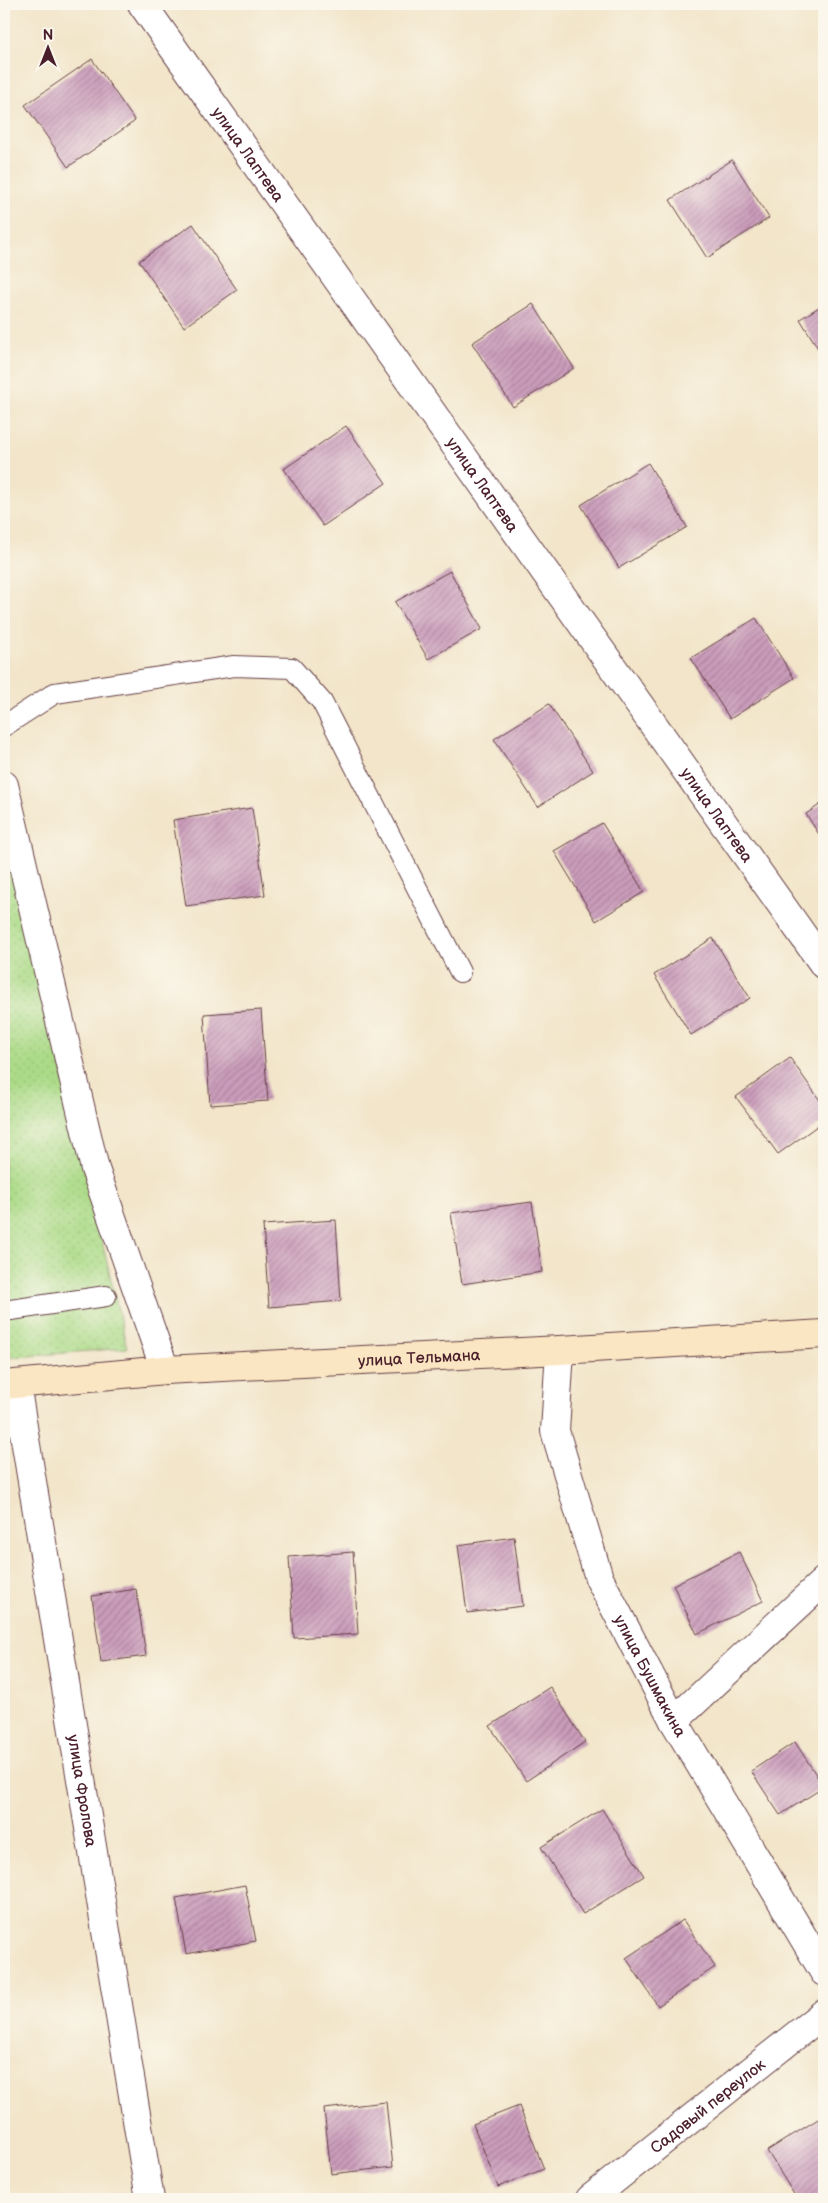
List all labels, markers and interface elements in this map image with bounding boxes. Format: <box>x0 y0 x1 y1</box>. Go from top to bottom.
north arrow <box>22 22 72 72</box>
text: N <box>43 27 53 44</box>
street label: улица Лаптева <box>207 104 288 206</box>
street label: улица Лаптева <box>442 434 522 537</box>
street label: улица Лаптева <box>676 764 756 867</box>
street label: улица Тельмана <box>357 1346 481 1371</box>
street label: улица Бушмакина <box>609 1612 690 1741</box>
street label: улица Фролова <box>63 1733 100 1849</box>
street label: Садовый переулок <box>647 2055 770 2158</box>

